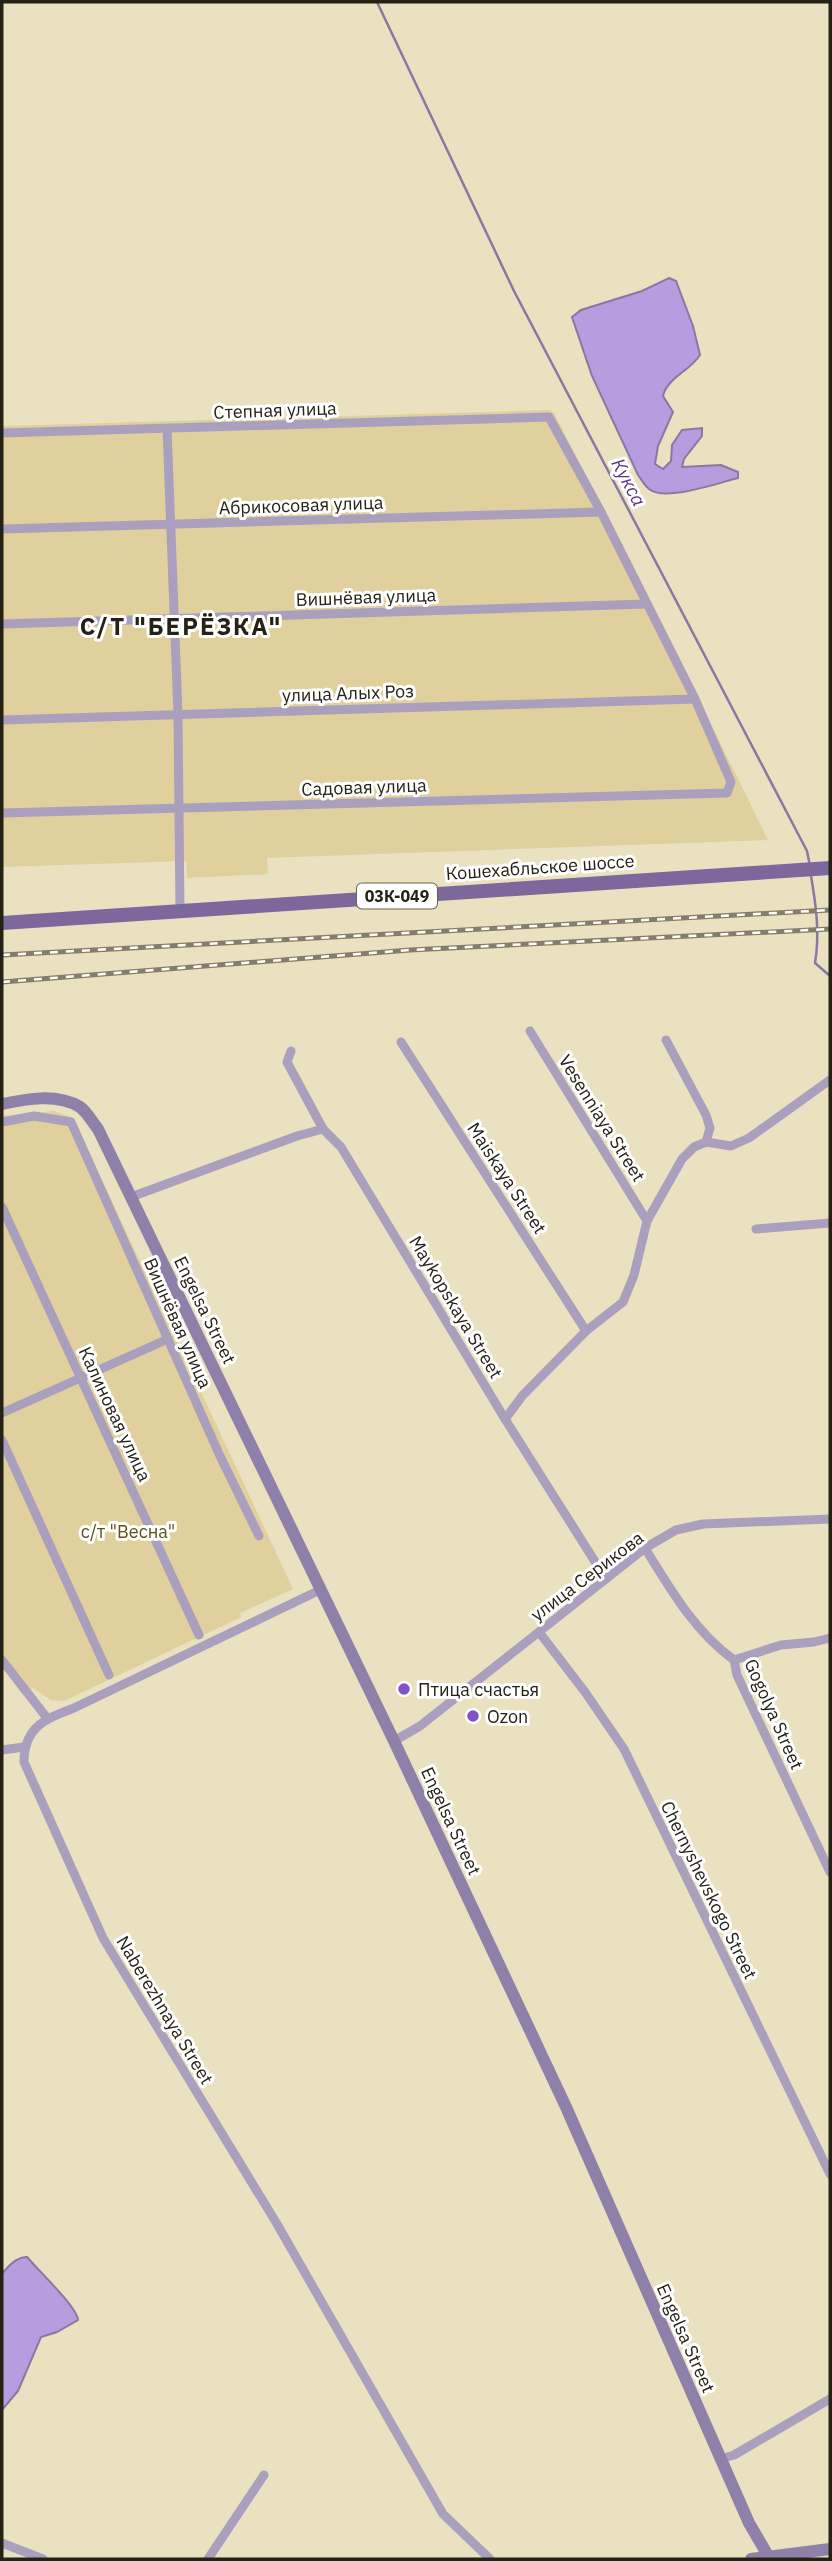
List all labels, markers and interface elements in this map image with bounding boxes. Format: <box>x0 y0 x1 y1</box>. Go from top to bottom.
street label: Степная улица <box>213 396 338 424</box>
water label: Кукса <box>606 454 652 510</box>
street label: Абрикосовая улица <box>218 491 384 519</box>
street label: Вишнёвая улица <box>295 583 437 611</box>
district label: С/Т "БЕРЁЗКА" <box>80 610 282 642</box>
street label: улица Алых Роз <box>282 679 414 707</box>
street label: Садовая улица <box>301 773 427 801</box>
street label: Кошехабльское шоссе <box>445 849 635 885</box>
road number: 03К-049 <box>357 884 437 908</box>
street label: Vesenniaya Street <box>554 1050 650 1186</box>
street label: Maiskaya Street <box>462 1118 552 1238</box>
street label: Maykopskaya Street <box>404 1231 508 1383</box>
street label: Engelsa Street <box>169 1252 241 1368</box>
street label: Вишнёвая улица <box>139 1254 217 1392</box>
street label: Калиновая улица <box>74 1343 157 1486</box>
park label: с/т "Весна" <box>81 1520 175 1543</box>
street label: улица Серикова <box>526 1526 648 1626</box>
street label: Gogolya Street <box>739 1655 809 1773</box>
place label: Птица счастья <box>418 1678 539 1701</box>
marker: Птица счастья <box>396 1681 412 1697</box>
place label: Ozon <box>487 1705 528 1728</box>
marker: Ozon <box>465 1708 481 1724</box>
street label: Engelsa Street <box>416 1763 486 1879</box>
street label: Chernyshevskogo Street <box>656 1797 762 1983</box>
street label: Naberezhnaya Street <box>112 1932 218 2088</box>
street label: Engelsa Street <box>652 2280 720 2396</box>

